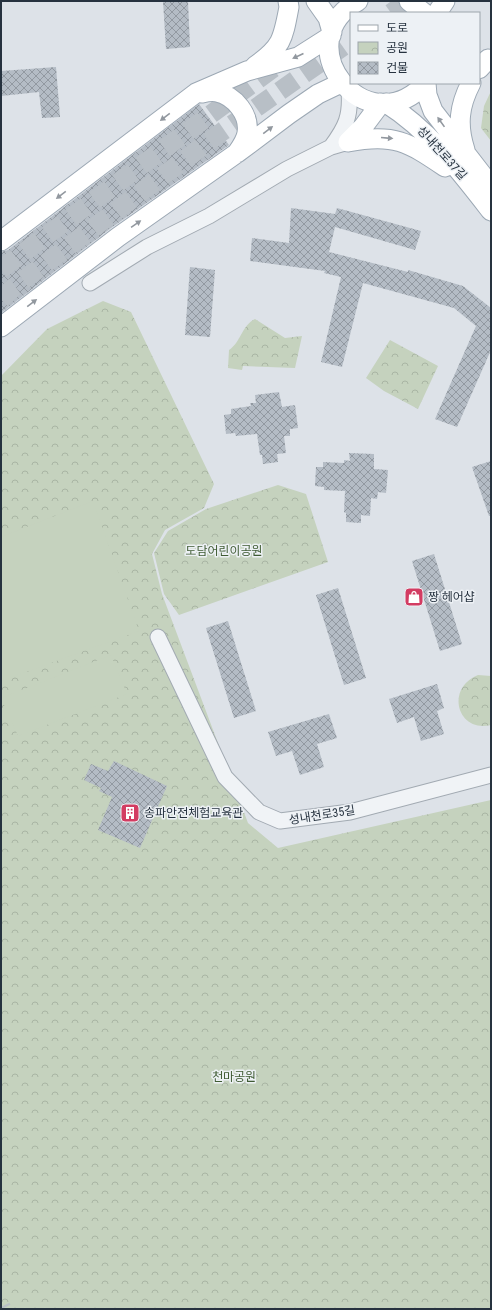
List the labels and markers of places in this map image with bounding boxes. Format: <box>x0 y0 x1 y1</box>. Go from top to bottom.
shop icon: 짱 헤어샵 <box>403 586 425 608</box>
place label: 짱 헤어샵 <box>428 590 475 604</box>
building icon: 송파안전체험교육관 <box>119 802 141 824</box>
place label: 송파안전체험교육관 <box>144 806 243 820</box>

